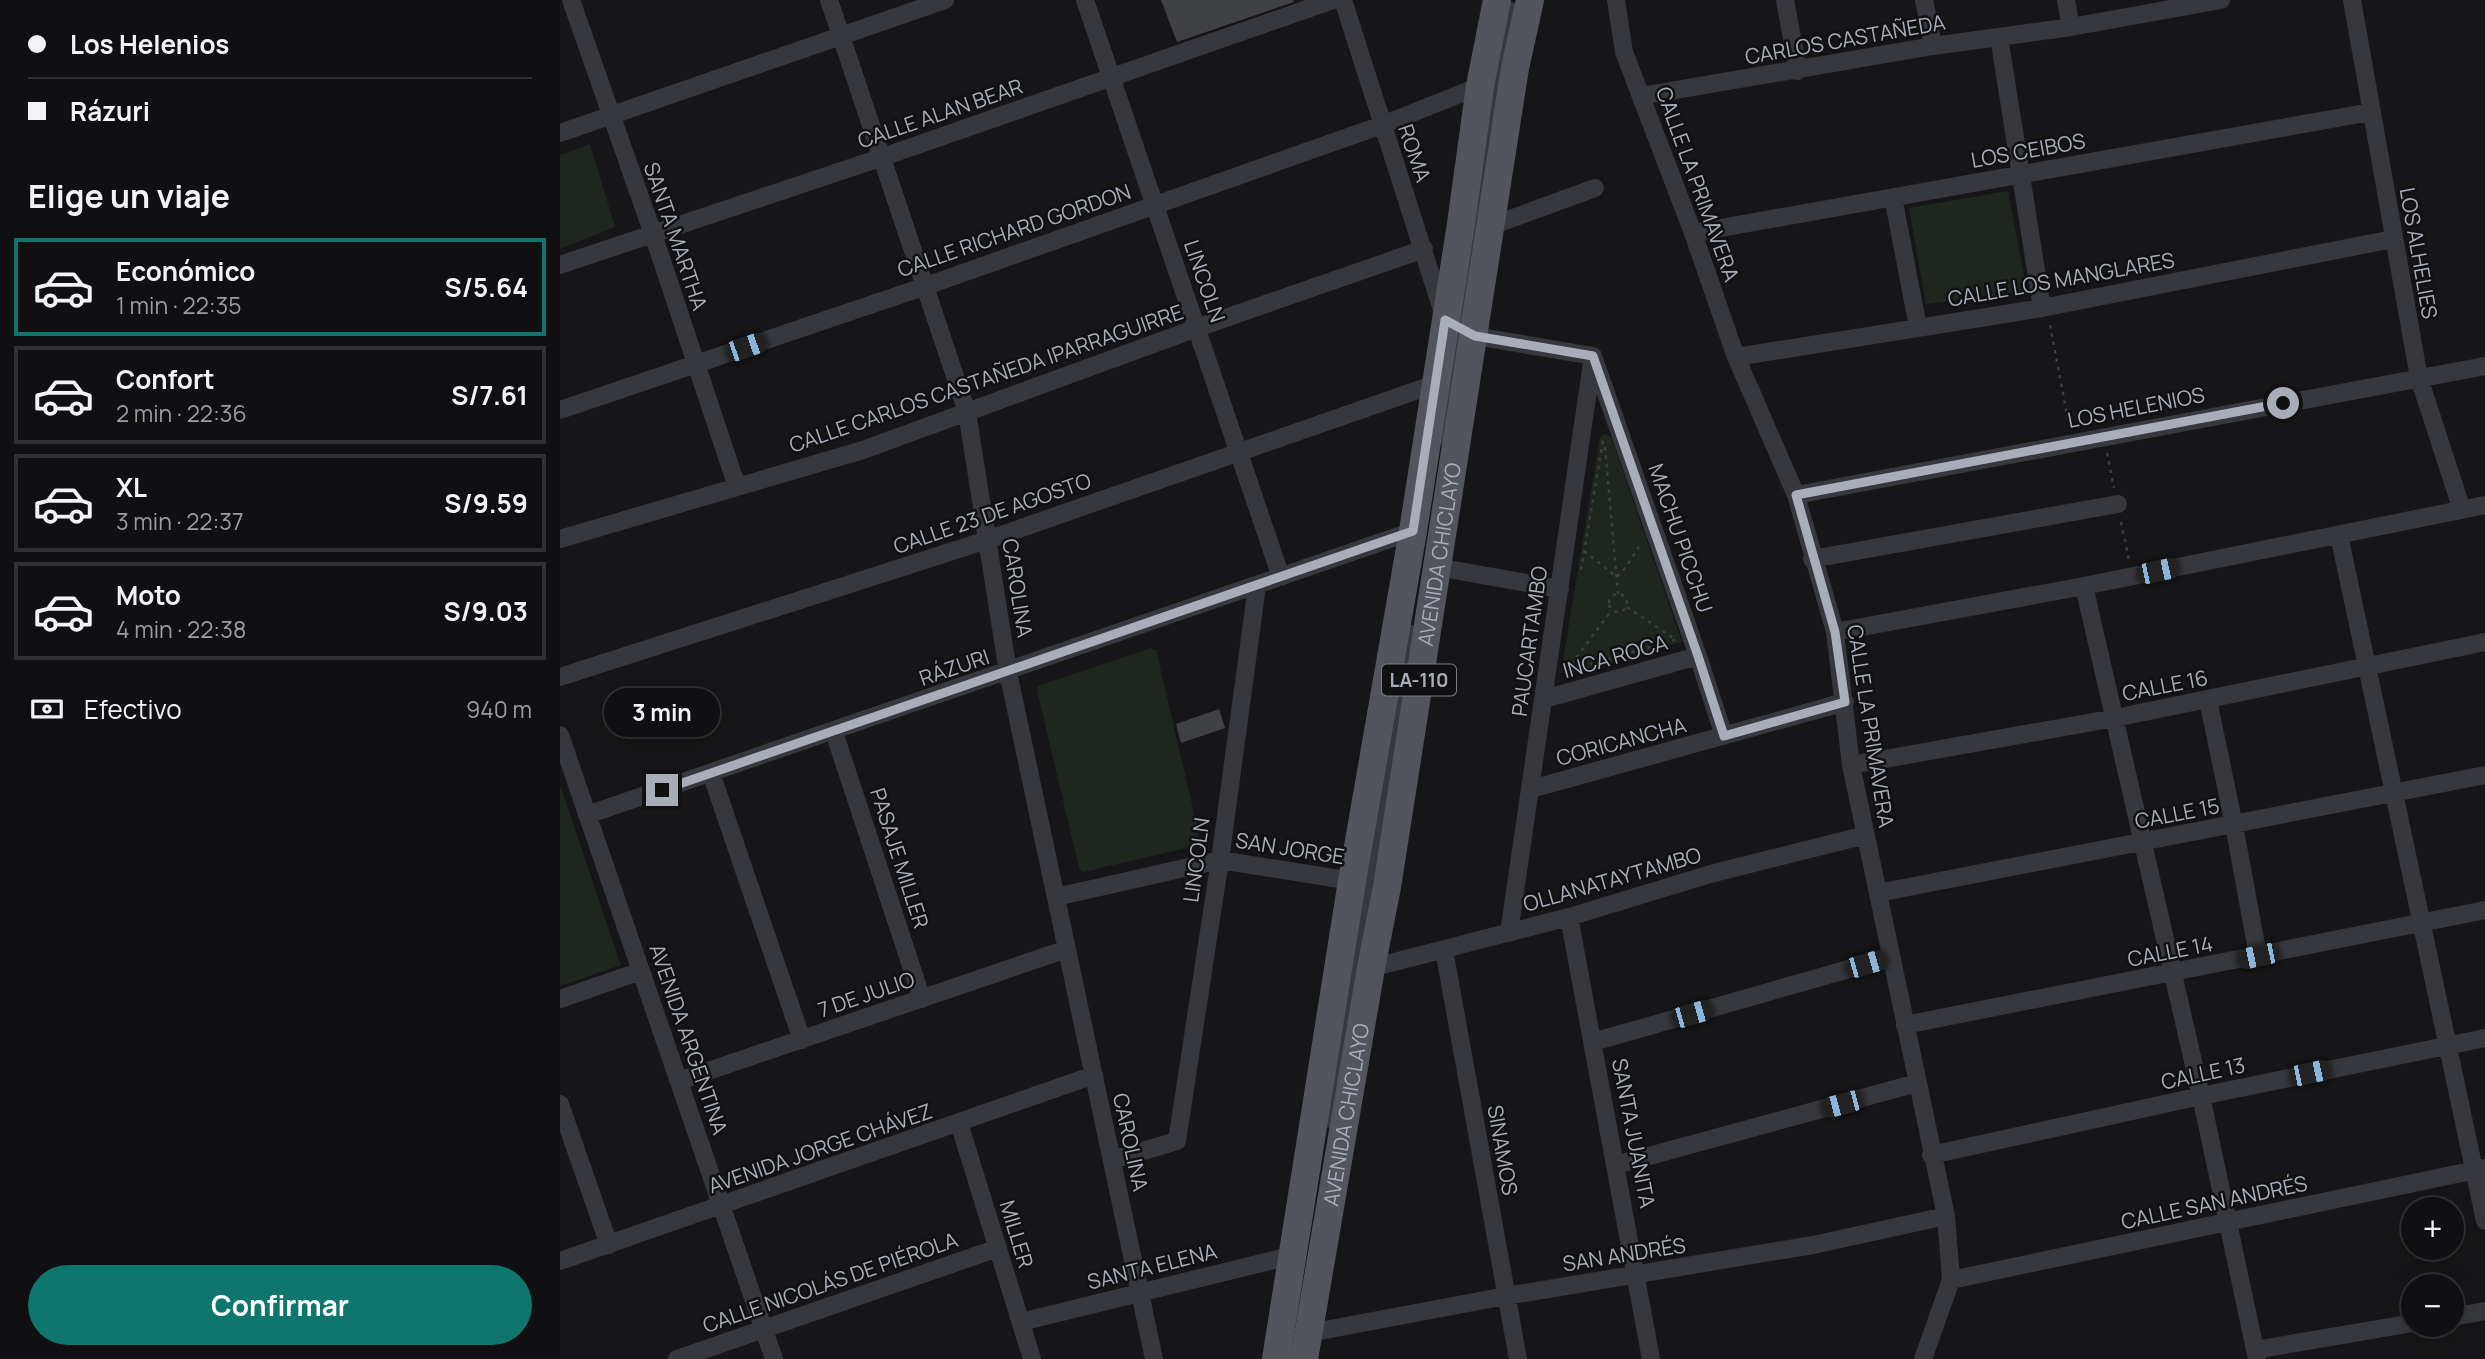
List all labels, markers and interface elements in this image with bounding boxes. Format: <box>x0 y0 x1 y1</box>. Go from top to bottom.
street label: CARLOS CASTAÑEDA <box>1743 8 1947 70</box>
text: Los Helenios <box>70 26 229 62</box>
street label: CALLE ALAN BEAR <box>854 72 1026 154</box>
street label: CALLE LA PRIMAVERA <box>1650 83 1746 285</box>
text: Rázuri <box>70 93 150 129</box>
street label: ROMA <box>1392 120 1438 186</box>
street label: LOS CEIBOS <box>1969 126 2087 174</box>
street label: SANTA MARTHA <box>638 158 714 314</box>
text: Elige un viaje <box>28 174 230 218</box>
street label: CALLE RICHARD GORDON <box>894 177 1134 283</box>
street label: LOS ALHELIES <box>2394 185 2444 321</box>
street label: LINCOLN <box>1178 236 1232 326</box>
street label: CALLE LOS MANGLARES <box>1945 245 2177 313</box>
text: Económico <box>116 253 255 289</box>
icon: car <box>32 256 95 319</box>
text: S/5.64 <box>445 269 528 305</box>
text: 1 min · 22:35 <box>116 289 242 321</box>
street label: CALLE CARLOS CASTAÑEDA IPARRAGUIRRE <box>785 297 1187 459</box>
car <box>723 330 770 364</box>
text: Confort <box>116 361 215 397</box>
icon: car <box>32 364 95 427</box>
text: S/7.61 <box>451 377 528 413</box>
street label: LOS HELENIOS <box>2065 380 2207 434</box>
route start <box>2267 387 2299 419</box>
text: 2 min · 22:36 <box>116 397 247 429</box>
street label: MACHU PICCHU <box>1642 460 1720 616</box>
street label: AVENIDA CHICLAYO <box>1411 461 1467 648</box>
street label: CALLE 23 DE AGOSTO <box>890 466 1094 560</box>
text: XL <box>116 469 147 505</box>
icon: car <box>32 472 95 535</box>
text: S/9.59 <box>444 485 528 521</box>
text: 3 min · 22:37 <box>116 505 244 537</box>
street label: CAROLINA <box>996 537 1040 639</box>
car <box>2136 556 2181 586</box>
street label: PAUCARTAMBO <box>1505 564 1553 718</box>
text: Moto <box>116 577 181 613</box>
icon: car <box>32 580 95 643</box>
text: S/9.03 <box>443 593 528 629</box>
text: 4 min · 22:38 <box>116 613 246 645</box>
street label: CALLE LA PRIMAVERA <box>1841 622 1901 830</box>
street label: INCA ROCA <box>1559 628 1671 684</box>
street label: RÁZURI <box>915 642 993 692</box>
street label: CALLE 16 <box>2120 663 2210 707</box>
road number: LA-110 <box>1382 664 1456 695</box>
callout: 3 min <box>604 688 720 738</box>
icon: cash <box>28 690 66 728</box>
text: Efectivo <box>84 691 182 727</box>
text: 940 m <box>466 693 532 725</box>
text: 3 min <box>632 696 692 728</box>
street label: CORICANCHA <box>1553 710 1689 772</box>
route end <box>646 774 678 806</box>
street label: PASAJE MILLER <box>864 784 936 932</box>
street label: CALLE 15 <box>2132 791 2222 835</box>
street label: LINCOLN <box>1176 816 1216 904</box>
street label: SAN JORGE <box>1234 826 1346 870</box>
street label: OLLANATAYTAMBO <box>1520 840 1704 918</box>
street label: CALLE 14 <box>2125 929 2215 973</box>
street label: AVENIDA ARGENTINA <box>643 940 735 1138</box>
car <box>2236 941 2281 971</box>
car <box>1843 948 1890 980</box>
street label: 7 DE JULIO <box>814 964 918 1024</box>
car <box>1669 998 1716 1030</box>
street label: AVENIDA CHICLAYO <box>1316 1021 1375 1208</box>
street label: CALLE 13 <box>2158 1050 2248 1096</box>
street label: SANTA JUANITA <box>1606 1056 1662 1210</box>
car <box>2288 1058 2333 1088</box>
car <box>1819 1088 1866 1120</box>
street label: CAROLINA <box>1107 1090 1155 1194</box>
street label: AVENIDA JORGE CHÁVEZ <box>704 1097 936 1199</box>
street label: SINAMOS <box>1481 1103 1525 1197</box>
street label: CALLE SAN ANDRÉS <box>2118 1169 2310 1235</box>
street label: MILLER <box>993 1197 1041 1271</box>
map controls <box>2401 1197 2464 1337</box>
button: + <box>2401 1197 2464 1260</box>
street label: CALLE NICOLÁS DE PIÉROLA <box>699 1225 961 1339</box>
street label: SAN ANDRÉS <box>1560 1230 1688 1278</box>
street label: SANTA ELENA <box>1084 1236 1220 1296</box>
button: Confirmar <box>28 1265 532 1345</box>
button: − <box>2401 1274 2464 1337</box>

